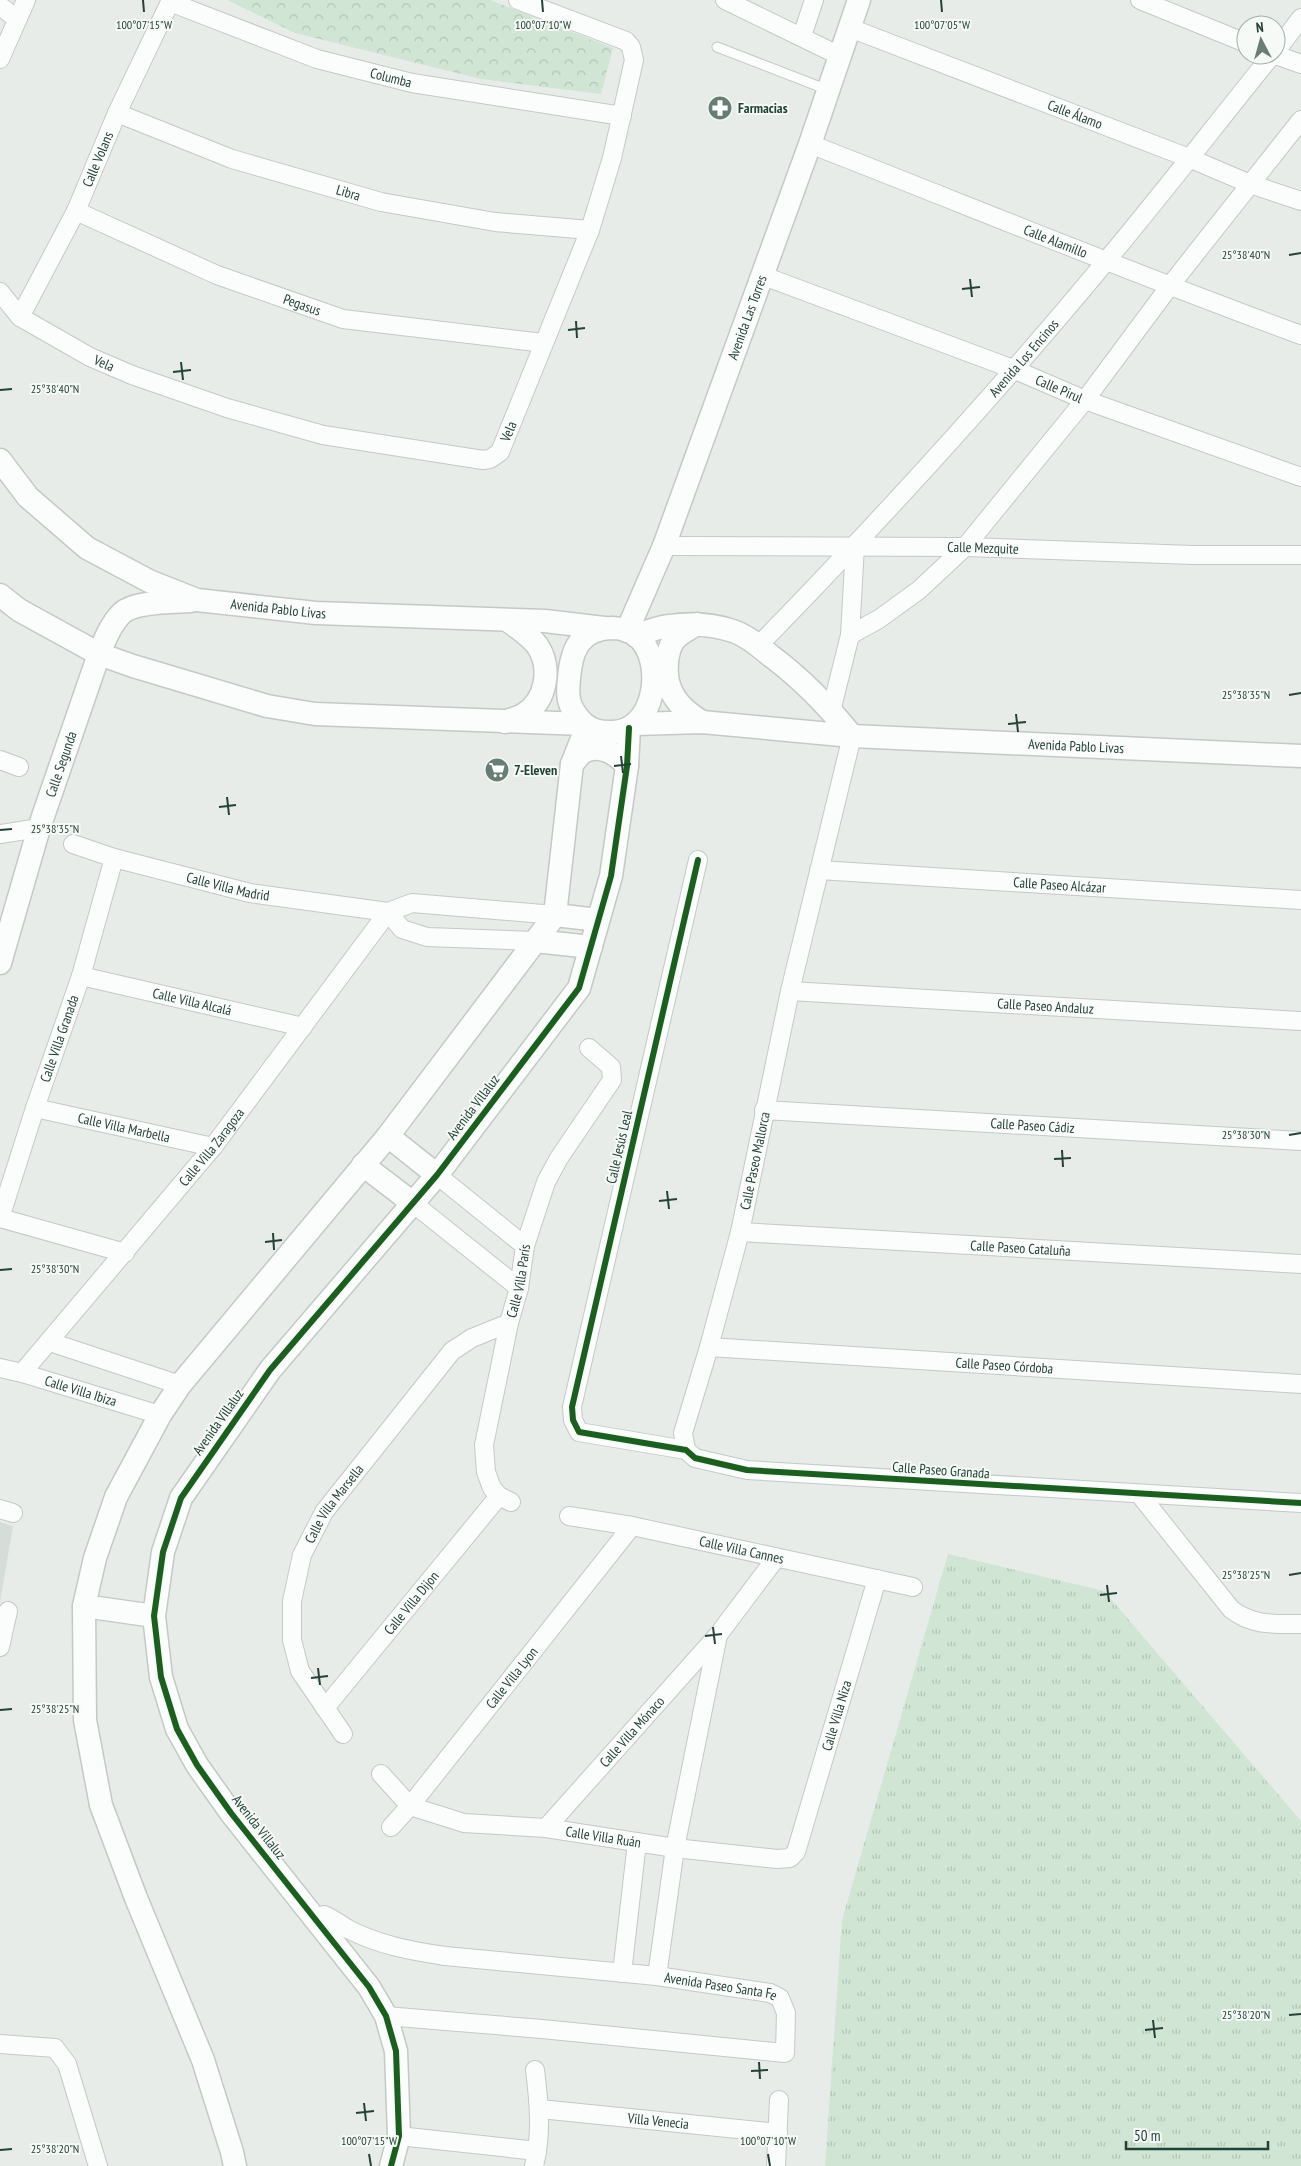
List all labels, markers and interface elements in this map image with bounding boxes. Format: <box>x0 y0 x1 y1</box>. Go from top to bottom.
north arrow <box>1236 15 1286 65</box>
text: 100°07'15"W <box>116 17 172 32</box>
text: 100°07'10"W <box>515 17 571 32</box>
text: 100°07'05"W <box>914 17 970 32</box>
text: N <box>1255 18 1264 36</box>
street label: Columba <box>368 64 414 92</box>
pharmacy icon: Farmacias <box>707 95 733 121</box>
street label: Calle Álamo <box>1045 96 1105 133</box>
place label: Farmacias <box>738 99 788 117</box>
street label: Calle Volans <box>78 129 117 190</box>
street label: Libra <box>334 181 363 205</box>
street label: Calle Alamillo <box>1021 220 1090 262</box>
text: 25°38'40"N <box>1222 247 1270 262</box>
street label: Avenida Las Torres <box>723 272 771 362</box>
street label: Pegasus <box>281 290 324 320</box>
street label: Avenida Los Encinos <box>985 315 1063 401</box>
street label: Vela <box>90 350 117 375</box>
street label: Calle Pirul <box>1033 371 1086 407</box>
text: 25°38'40"N <box>31 381 79 396</box>
street label: Vela <box>496 419 521 445</box>
street label: Calle Mezquite <box>947 538 1019 558</box>
street label: Avenida Pablo Livas <box>230 595 327 622</box>
text: 25°38'35"N <box>1222 687 1270 702</box>
street label: Calle Segunda <box>41 729 81 800</box>
street label: Avenida Pablo Livas <box>1028 735 1125 757</box>
supermarket icon: 7-Eleven <box>484 757 510 783</box>
place label: 7-Eleven <box>514 761 557 779</box>
text: 25°38'35"N <box>31 821 79 836</box>
street label: Calle Villa Madrid <box>185 868 271 905</box>
street label: Calle Paseo Alcázar <box>1013 873 1107 897</box>
street label: Calle Villa Alcalá <box>151 984 233 1019</box>
street label: Calle Villa Granada <box>36 992 83 1085</box>
street label: Calle Paseo Andaluz <box>997 994 1094 1018</box>
street label: Avenida Villaluz <box>443 1071 503 1143</box>
street label: Calle Villa Zaragoza <box>175 1104 248 1190</box>
street label: Calle Jesús Leal <box>602 1108 636 1185</box>
street label: Calle Villa Marbella <box>76 1109 172 1146</box>
street label: Calle Paseo Mallorca <box>736 1110 774 1211</box>
street label: Calle Paseo Cádiz <box>990 1114 1075 1137</box>
text: 25°38'30"N <box>1222 1127 1270 1142</box>
street label: Calle Paseo Cataluña <box>970 1236 1071 1260</box>
street label: Calle Villa París <box>502 1243 534 1320</box>
text: 25°38'30"N <box>31 1261 79 1276</box>
street label: Calle Paseo Córdoba <box>955 1353 1054 1377</box>
street label: Calle Villa Ibiza <box>43 1371 119 1410</box>
street label: Avenida Villaluz <box>189 1385 247 1459</box>
street label: Calle Paseo Granada <box>892 1458 990 1482</box>
street label: Calle Villa Marsella <box>301 1461 368 1546</box>
street label: Calle Villa Cannes <box>698 1532 786 1568</box>
street label: Calle Villa Dijon <box>380 1567 443 1638</box>
text: 25°38'25"N <box>1222 1567 1270 1582</box>
street label: Calle Villa Lyon <box>482 1643 542 1712</box>
street label: Calle Villa Niza <box>818 1678 855 1753</box>
street label: Calle Villa Mónaco <box>595 1692 668 1771</box>
text: 25°38'25"N <box>31 1701 79 1716</box>
street label: Avenida Villaluz <box>228 1791 290 1863</box>
street label: Calle Villa Ruán <box>564 1822 642 1852</box>
street label: Avenida Paseo Santa Fe <box>663 1968 781 2004</box>
text: 25°38'20"N <box>1222 2007 1270 2022</box>
street label: Villa Venecia <box>626 2109 690 2133</box>
scale bar <box>1126 2118 1268 2150</box>
text: 50 m <box>1134 2126 1160 2145</box>
text: 100°07'15"W <box>341 2133 397 2148</box>
text: 100°07'10"W <box>740 2133 796 2148</box>
text: 25°38'20"N <box>31 2141 79 2156</box>

